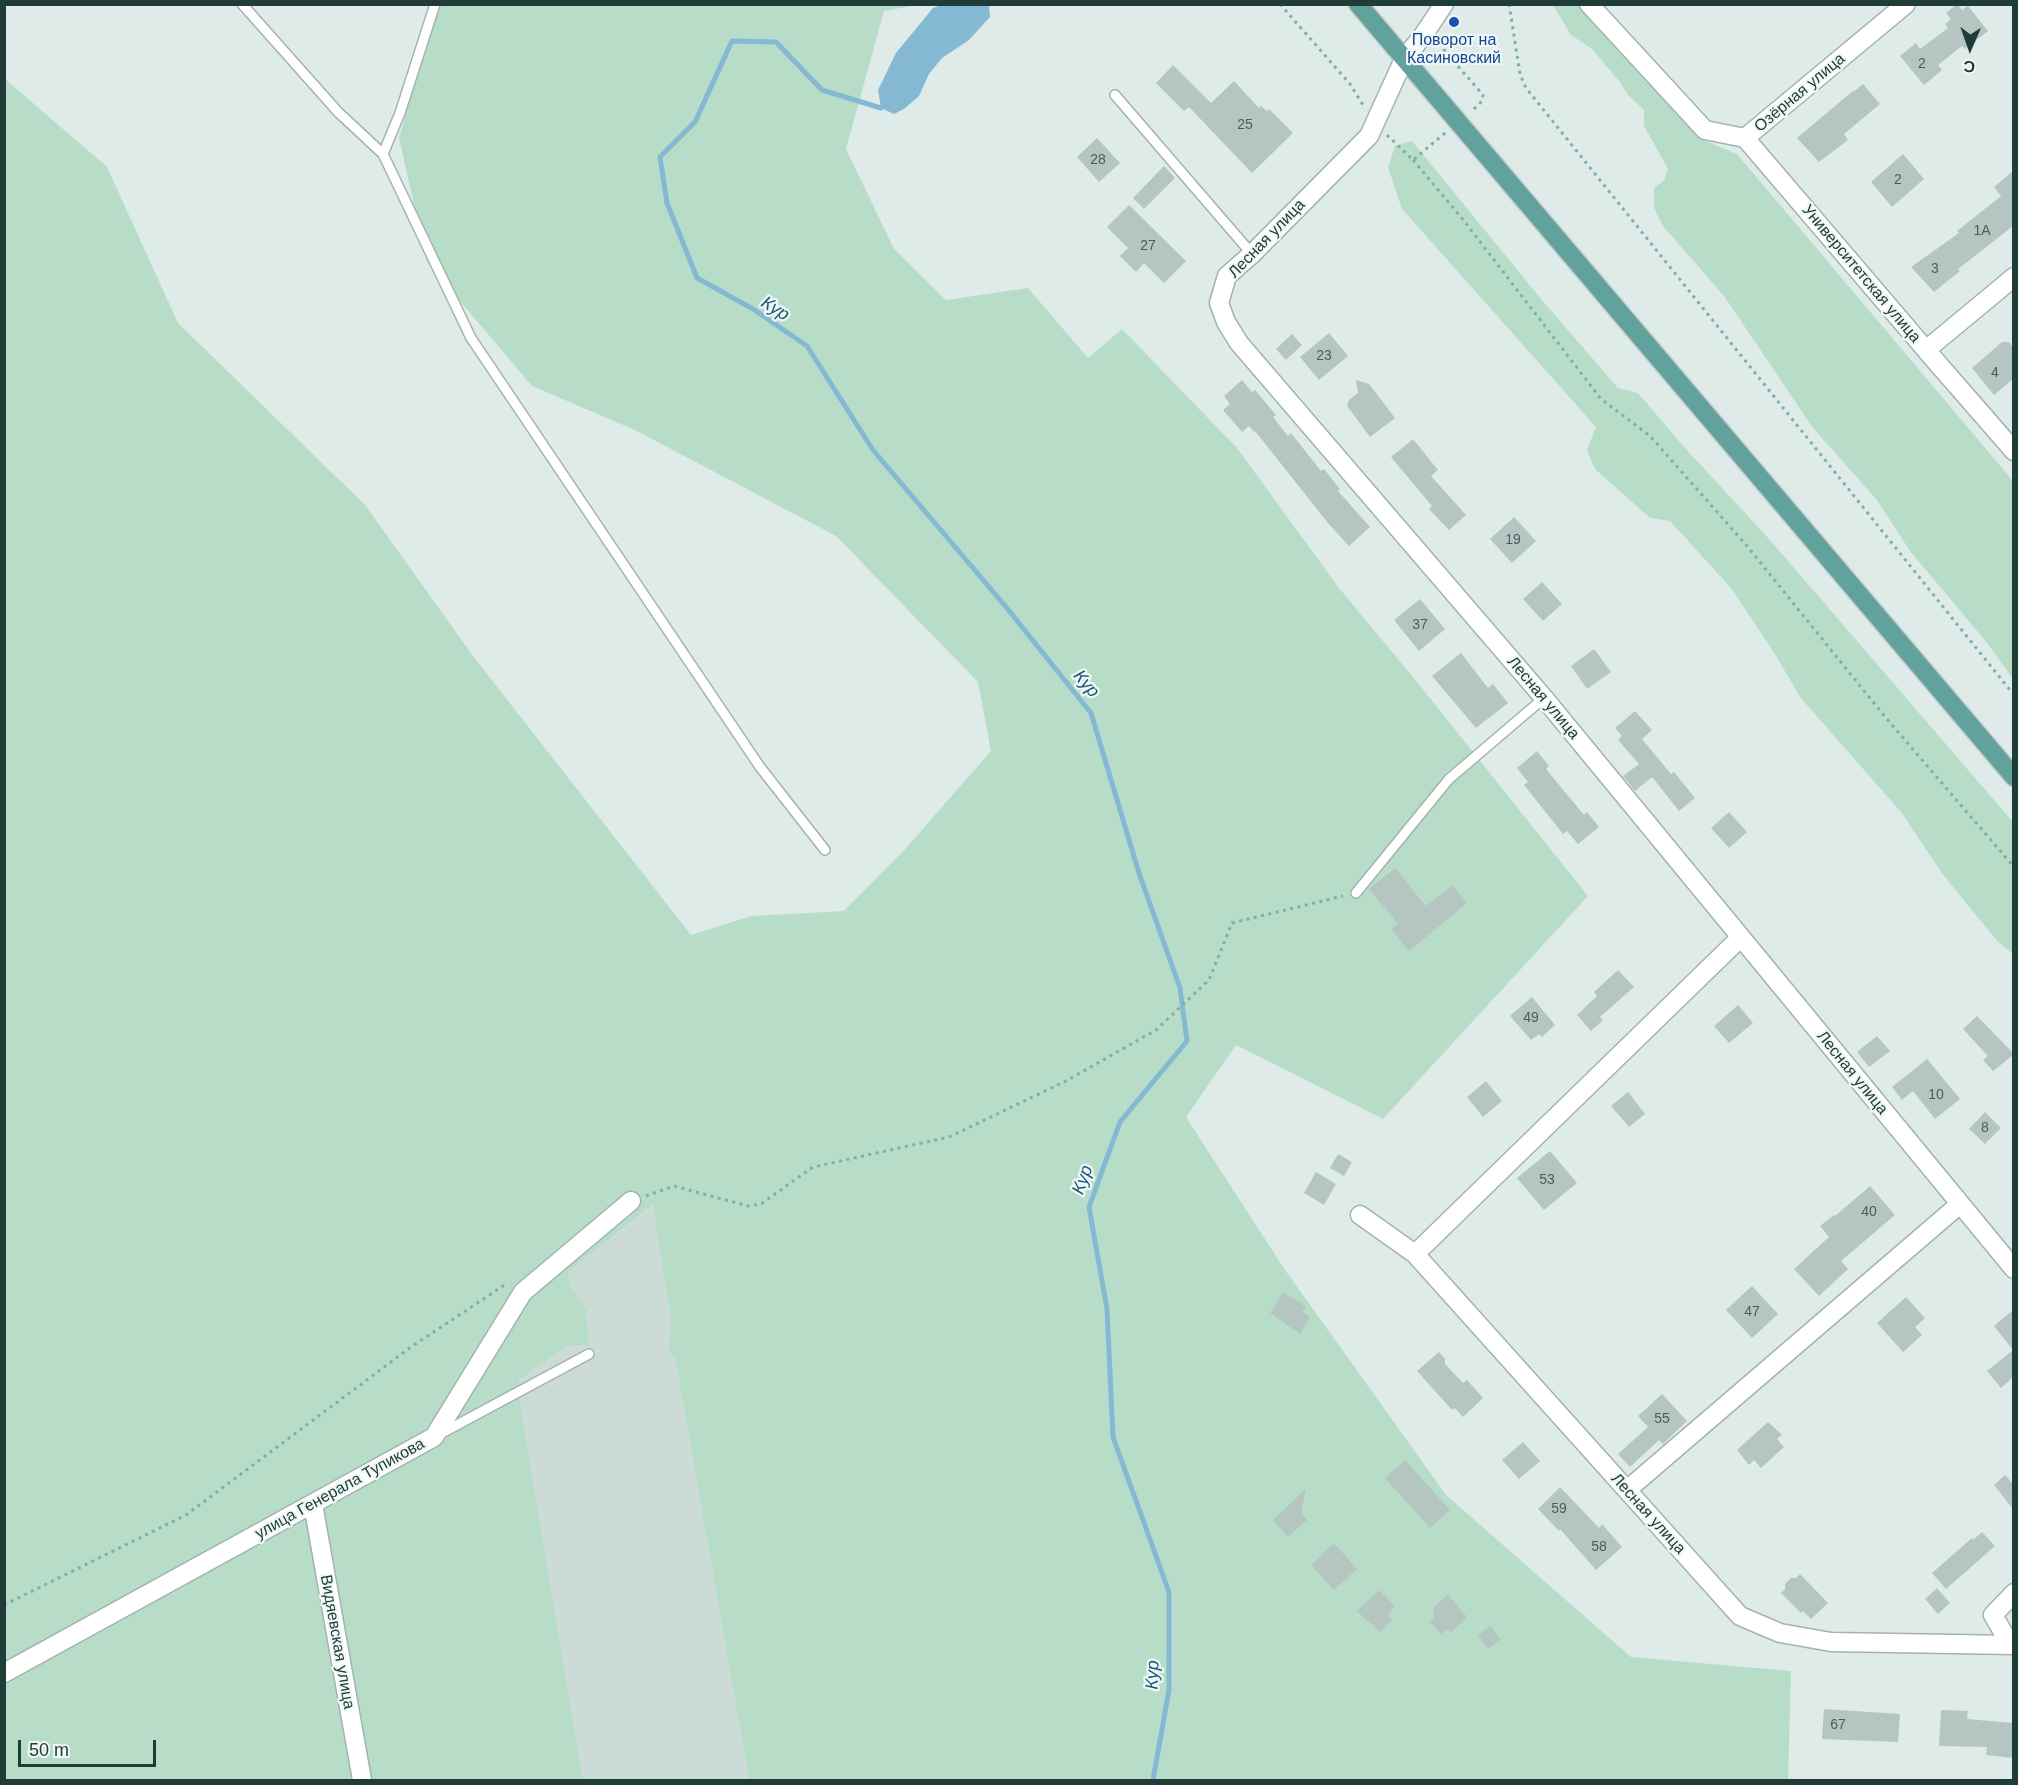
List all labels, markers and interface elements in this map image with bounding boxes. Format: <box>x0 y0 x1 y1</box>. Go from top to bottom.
marker: Поворот на Касиновский <box>1447 15 1461 29</box>
north arrow <box>1940 18 2000 78</box>
place label: Поворот на Касиновский <box>1407 31 1501 69</box>
street label: Озёрная улица <box>1751 50 1849 136</box>
house number: 2 <box>1918 56 1926 72</box>
text: С <box>1963 58 1975 75</box>
house number: 25 <box>1237 117 1253 133</box>
house number: 28 <box>1090 152 1106 168</box>
house number: 2 <box>1894 172 1902 188</box>
street label: Лесная улица <box>1225 196 1309 282</box>
street label: Университетская улица <box>1798 201 1924 347</box>
house number: 1А <box>1973 223 1991 239</box>
house number: 27 <box>1140 238 1156 254</box>
house number: 3 <box>1931 261 1939 277</box>
water label: Кур <box>757 292 793 326</box>
house number: 23 <box>1316 348 1332 364</box>
house number: 4 <box>1991 365 1999 381</box>
house number: 19 <box>1505 532 1521 548</box>
house number: 37 <box>1412 617 1428 633</box>
street label: Лесная улица <box>1503 653 1583 743</box>
water label: Кур <box>1068 666 1104 702</box>
house number: 49 <box>1523 1010 1539 1026</box>
street label: Лесная улица <box>1812 1027 1892 1119</box>
house number: 10 <box>1928 1087 1944 1103</box>
house number: 8 <box>1981 1120 1989 1136</box>
water label: Кур <box>1068 1162 1098 1198</box>
house number: 53 <box>1539 1172 1555 1188</box>
house number: 40 <box>1861 1204 1877 1220</box>
house number: 47 <box>1744 1304 1760 1320</box>
house number: 55 <box>1654 1411 1670 1427</box>
street label: улица Генерала Тупикова <box>252 1434 428 1544</box>
street label: Лесная улица <box>1607 1470 1689 1558</box>
house number: 59 <box>1551 1501 1567 1517</box>
house number: 58 <box>1591 1539 1607 1555</box>
street label: Видяевская улица <box>316 1573 358 1711</box>
water label: Кур <box>1142 1660 1164 1690</box>
house number: 67 <box>1830 1717 1846 1733</box>
scale bar <box>21 1728 159 1766</box>
text: 50 m <box>29 1740 69 1760</box>

